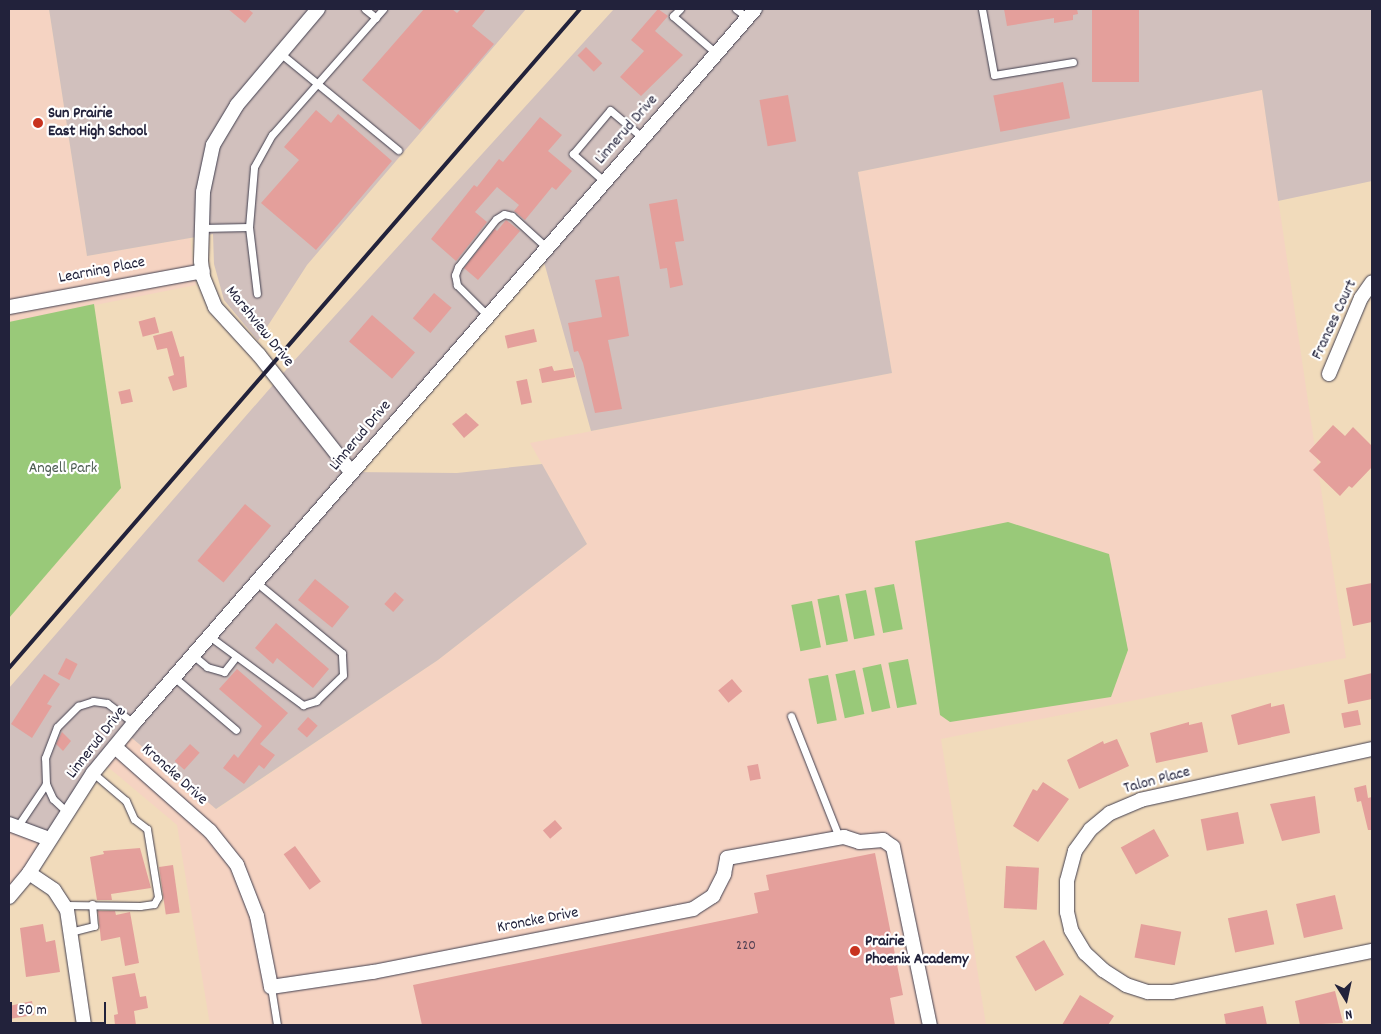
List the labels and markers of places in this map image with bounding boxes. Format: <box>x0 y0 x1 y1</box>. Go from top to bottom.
place label: Sun Prairie East High School <box>48 104 147 142</box>
marker: Sun Prairie East High School <box>32 117 44 129</box>
place label: Prairie Phoenix Academy <box>865 932 968 970</box>
marker: Prairie Phoenix Academy <box>849 945 861 957</box>

